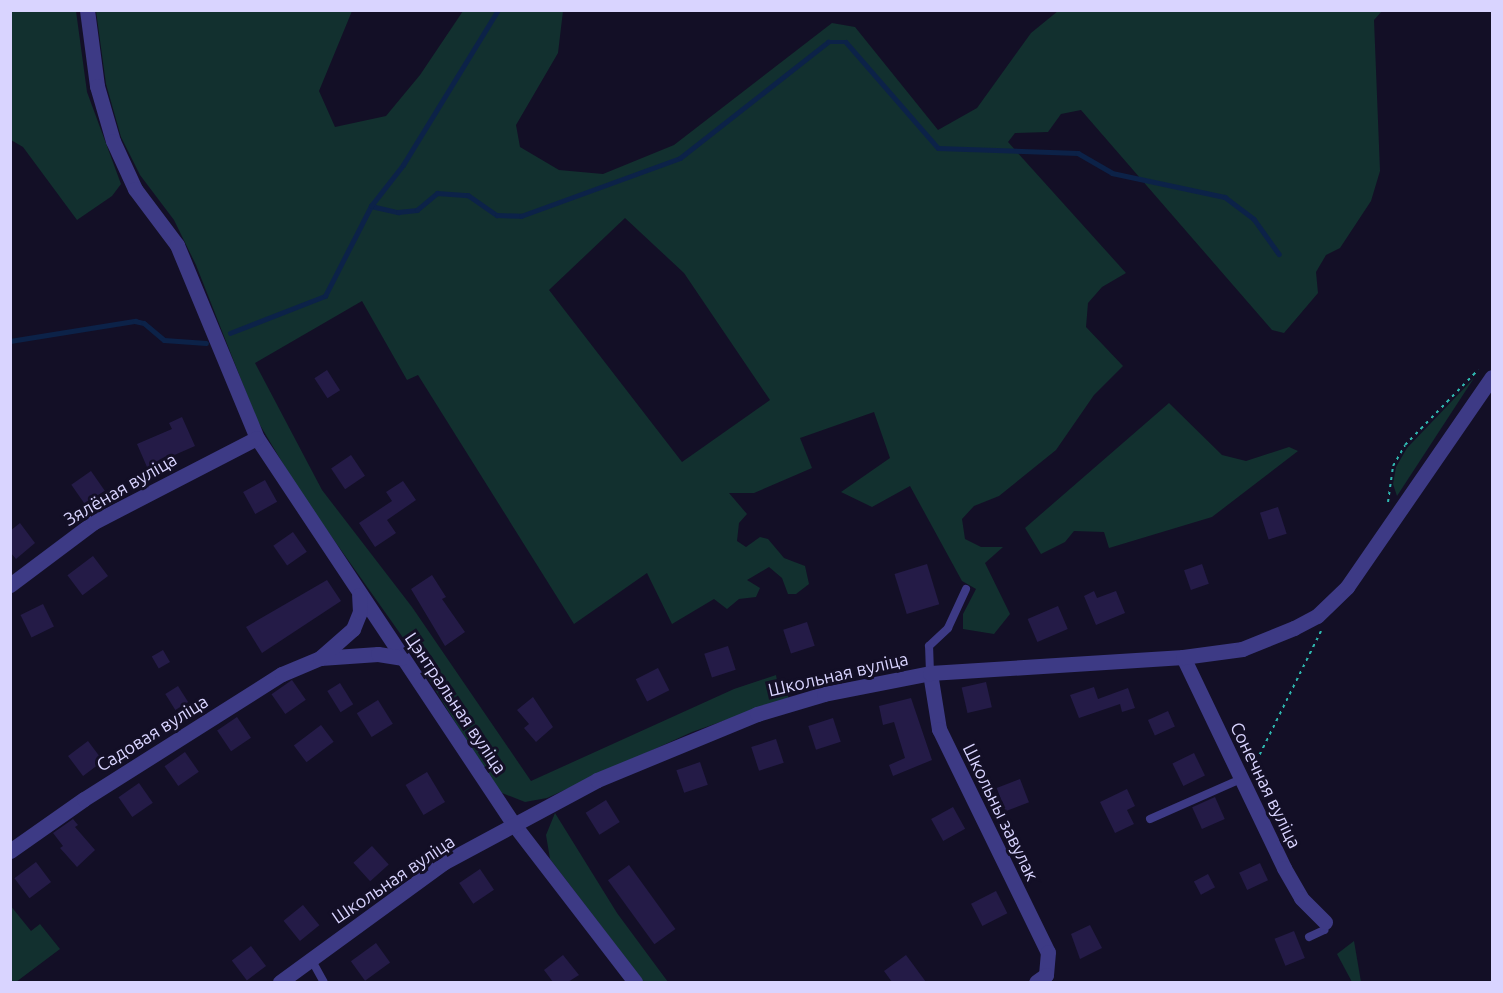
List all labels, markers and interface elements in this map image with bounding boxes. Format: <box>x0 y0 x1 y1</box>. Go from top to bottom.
street label: Зялёная вуліца <box>60 448 180 530</box>
street label: Цэнтральная вуліца <box>401 628 511 778</box>
street label: Школьная вуліца <box>766 647 910 701</box>
street label: Садовая вуліца <box>92 690 212 776</box>
street label: Сонечная вуліца <box>1226 718 1306 852</box>
street label: Школьны завулак <box>958 740 1044 884</box>
street label: Школьная вуліца <box>328 830 458 928</box>

